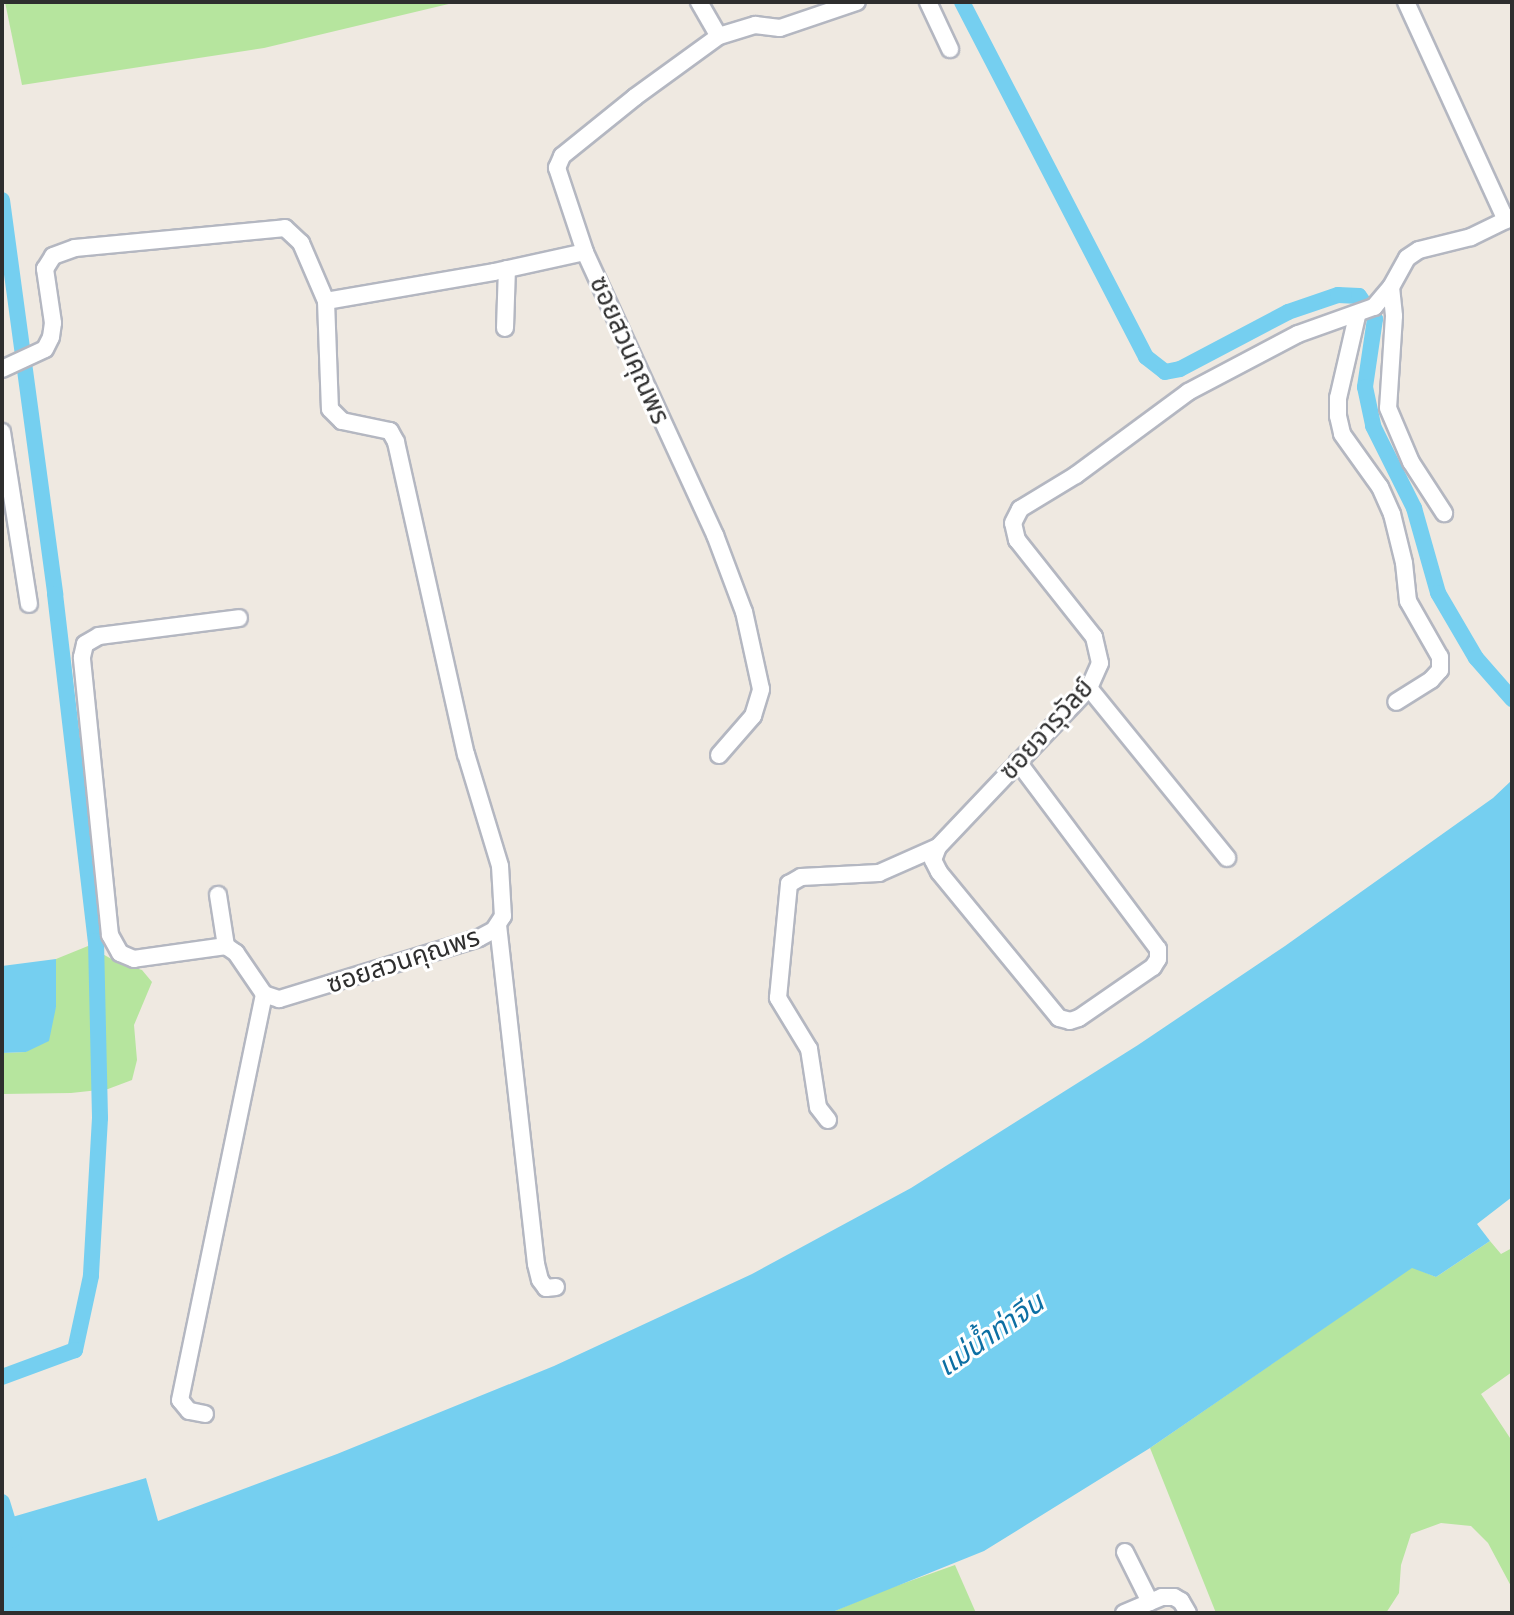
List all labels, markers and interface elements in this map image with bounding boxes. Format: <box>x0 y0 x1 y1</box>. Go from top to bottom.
street label: ซอยสวนคุณพร <box>583 271 677 429</box>
street label: ซอยจารุวัลย์ <box>993 672 1099 786</box>
street label: ซอยสวนคุณพร <box>323 921 483 999</box>
water label: แม่น้ำท่าจีน <box>930 1285 1050 1383</box>

